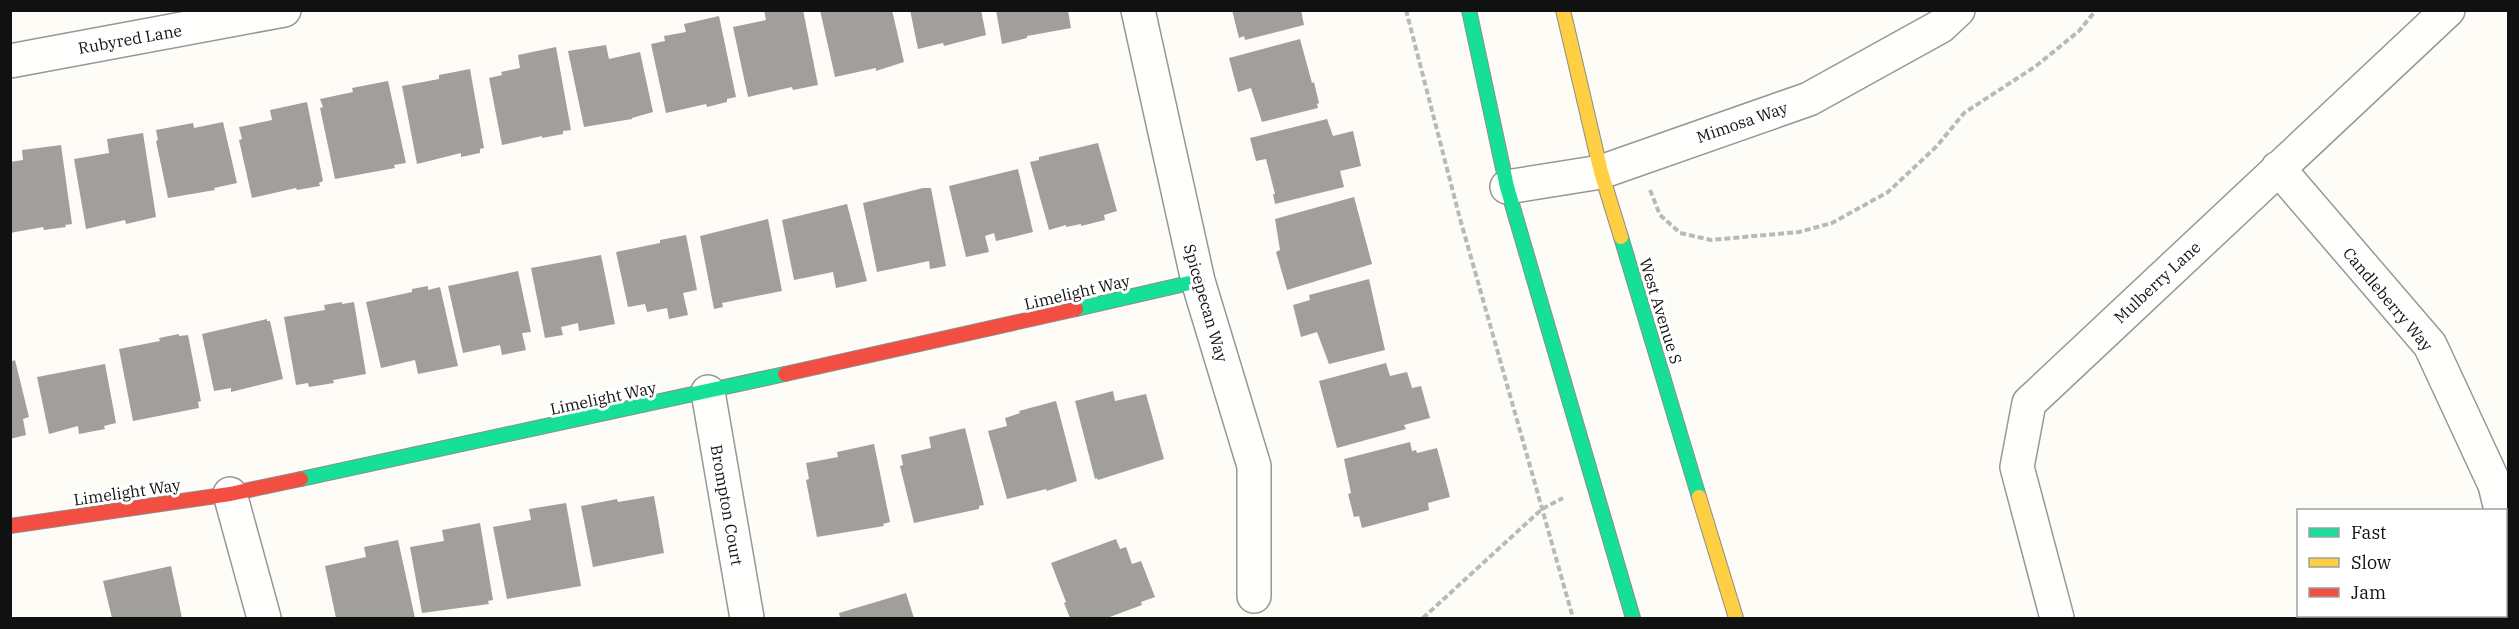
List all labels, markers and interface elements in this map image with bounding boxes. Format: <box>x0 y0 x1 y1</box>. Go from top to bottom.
street label: Rubyred Lane <box>77 20 183 58</box>
street label: Mimosa Way <box>1694 97 1791 147</box>
street label: Mulberry Lane <box>2110 237 2204 327</box>
street label: Spicepecan Way <box>1180 242 1233 365</box>
street label: Candleberry Way <box>2339 243 2437 355</box>
street label: West Avenue S <box>1635 256 1687 366</box>
street label: Limelight Way <box>1022 270 1132 314</box>
street label: Limelight Way <box>548 377 658 419</box>
street label: Brompton Court <box>707 443 748 567</box>
street label: Limelight Way <box>72 475 182 509</box>
legend <box>2297 509 2507 617</box>
text: Fast <box>2351 521 2386 544</box>
text: Slow <box>2351 551 2391 574</box>
text: Jam <box>2351 581 2386 604</box>

